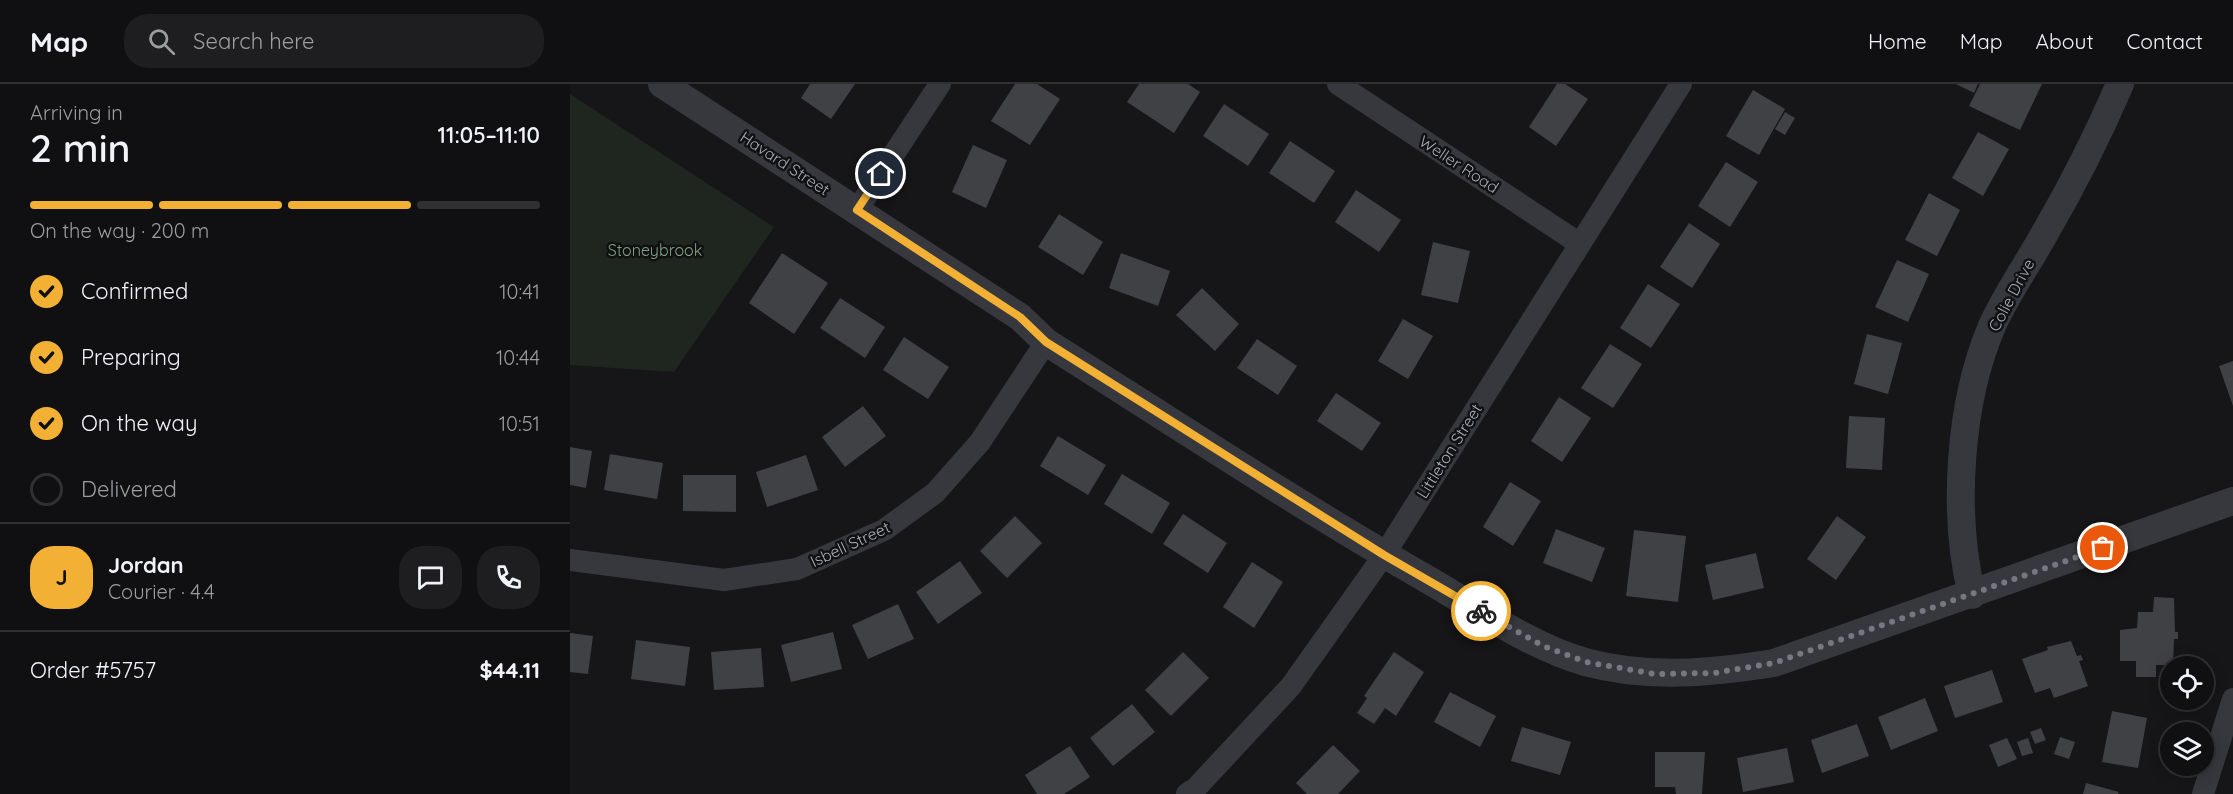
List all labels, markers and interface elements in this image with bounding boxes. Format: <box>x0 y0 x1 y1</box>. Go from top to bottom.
search box <box>124 14 544 68</box>
text: Map <box>30 24 88 59</box>
icon: search <box>145 25 178 58</box>
text: Search here <box>193 27 315 55</box>
text: Home <box>1868 28 1927 54</box>
text: Map <box>1960 28 2003 54</box>
text: About <box>2036 28 2094 54</box>
text: Contact <box>2127 28 2203 54</box>
text: Arriving in <box>30 100 123 125</box>
text: 11:05–11:10 <box>438 121 540 149</box>
text: 2 min <box>30 123 131 172</box>
street label: Havard Street <box>736 127 834 199</box>
street label: Weller Road <box>1416 131 1502 197</box>
pin <box>855 148 906 199</box>
icon: home <box>864 157 897 190</box>
text: On the way · 200 m <box>30 218 209 243</box>
park label: Stoneybrook <box>608 240 702 260</box>
street label: Colie Drive <box>1984 255 2038 335</box>
icon: check <box>30 275 63 308</box>
text: Confirmed <box>81 277 188 305</box>
text: 10:41 <box>499 279 540 304</box>
icon: check <box>30 341 63 374</box>
text: Preparing <box>81 343 181 371</box>
text: 10:44 <box>496 345 540 370</box>
street label: Littleton Street <box>1412 400 1486 502</box>
icon: check <box>30 407 63 440</box>
text: On the way <box>81 409 197 437</box>
text: 10:51 <box>499 411 540 436</box>
text: Delivered <box>81 475 177 503</box>
street label: Isbell Street <box>807 517 893 571</box>
pin <box>2077 522 2128 573</box>
icon: bag <box>2086 531 2119 564</box>
button: chat <box>399 546 462 609</box>
button: phone <box>477 546 540 609</box>
text: Jordan <box>108 551 184 579</box>
text: J <box>55 563 68 591</box>
text: Courier · 4.4 <box>108 579 214 604</box>
courier <box>1451 581 1511 641</box>
icon: bike <box>1465 595 1498 628</box>
text: Order #5757 <box>30 656 156 684</box>
text: $44.11 <box>479 656 540 684</box>
map controls <box>2160 656 2214 776</box>
button: locate <box>2160 656 2214 710</box>
button: layers <box>2160 722 2214 776</box>

